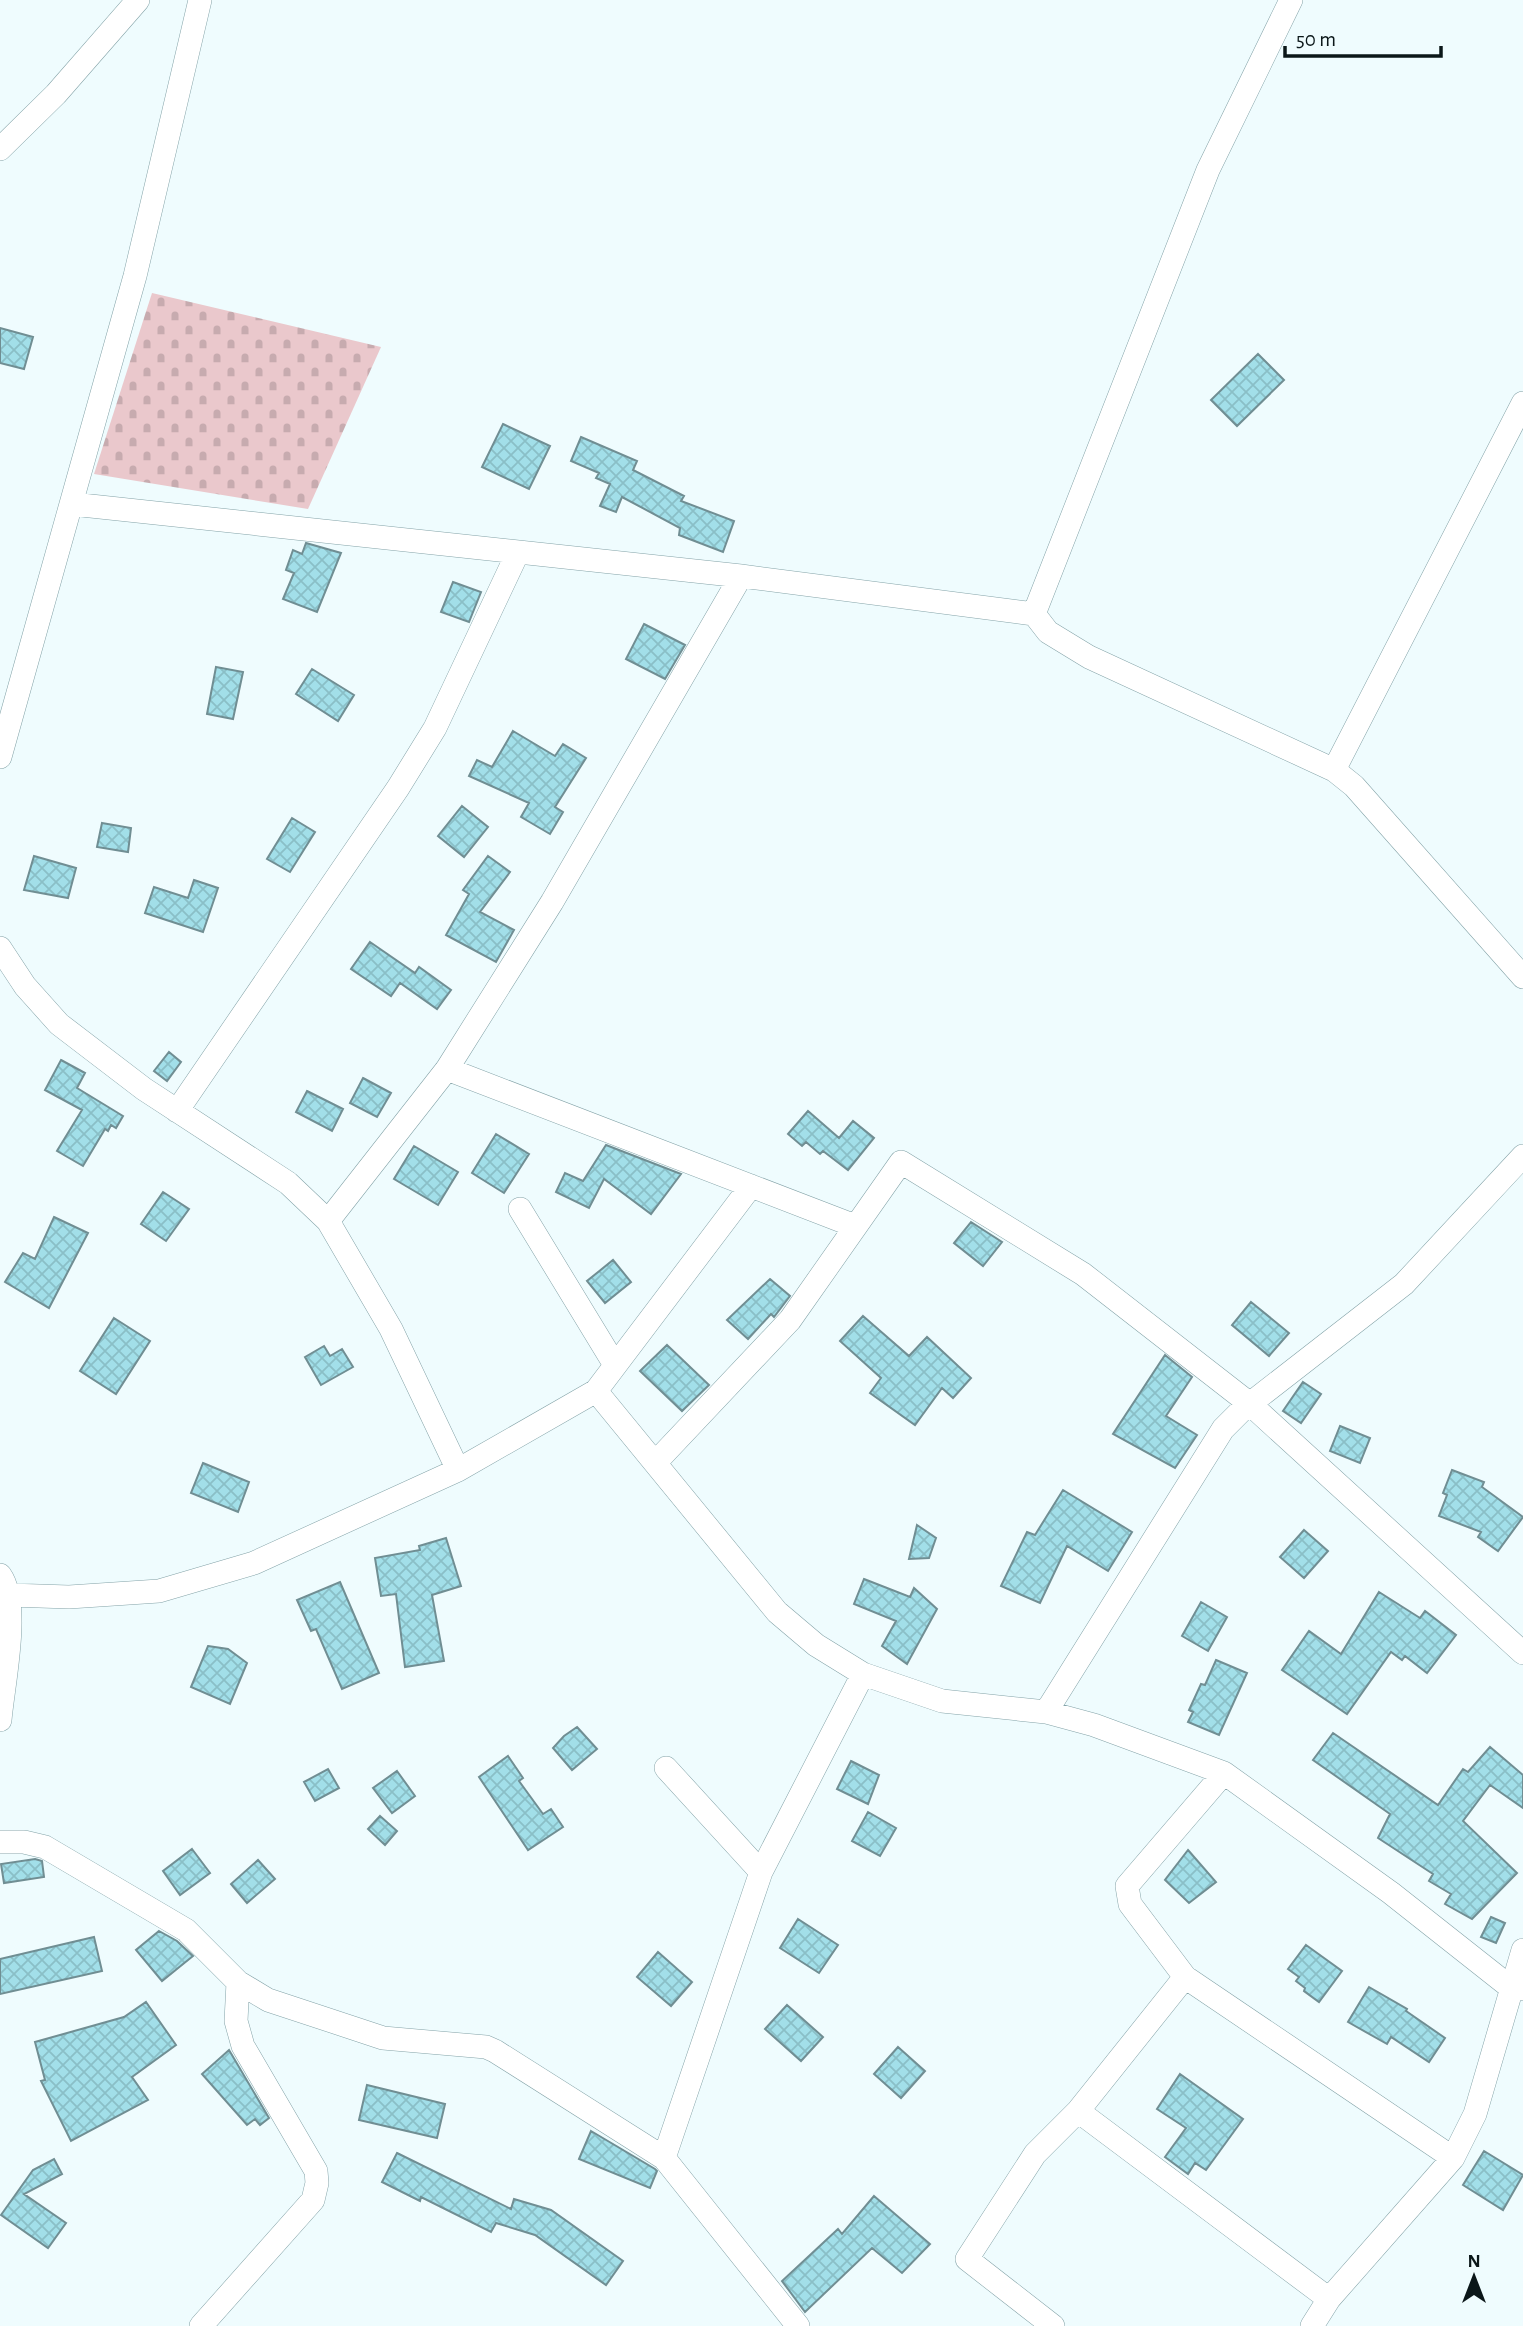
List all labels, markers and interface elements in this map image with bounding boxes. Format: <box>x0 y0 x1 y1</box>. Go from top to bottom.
scale bar <box>1285 14 1441 58</box>
text: 50 m <box>1296 29 1336 50</box>
north arrow <box>1439 2242 1509 2312</box>
text: N <box>1467 2252 1481 2271</box>

